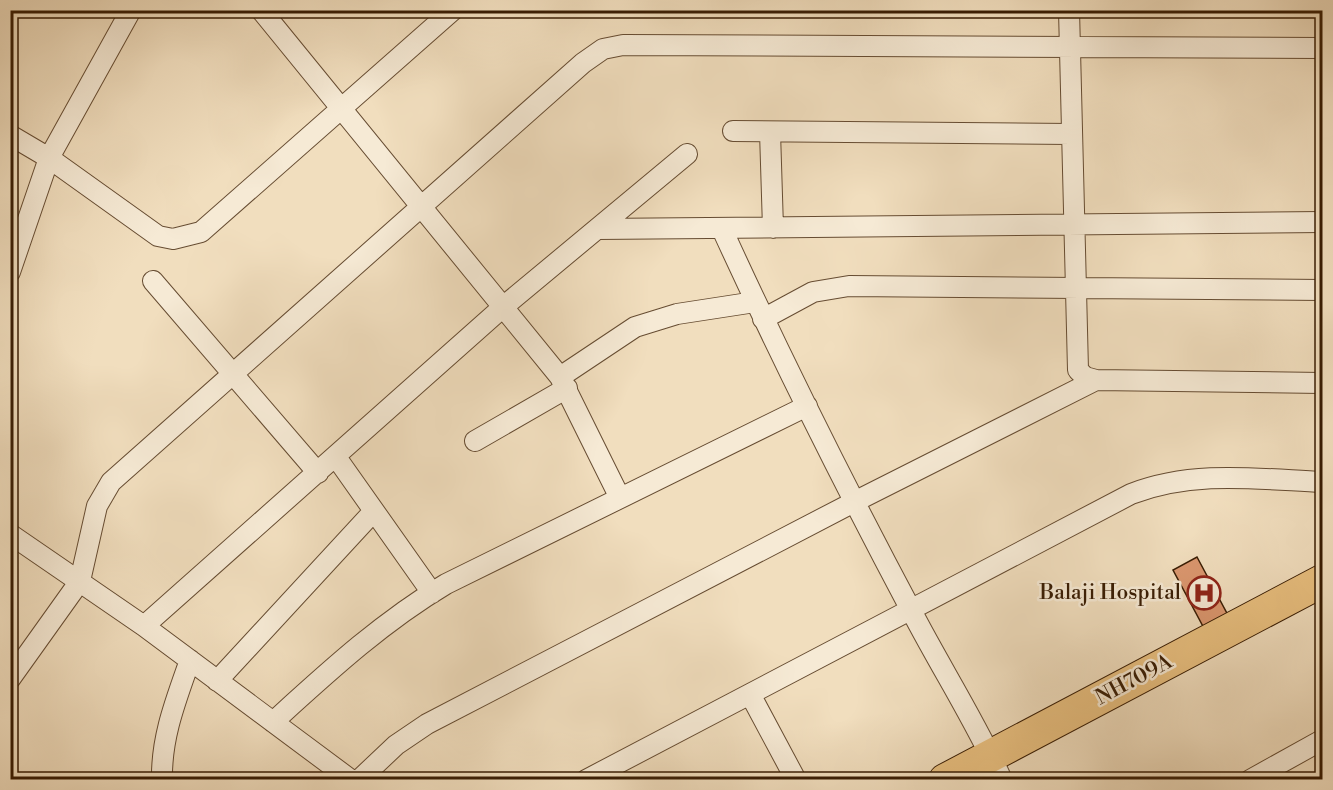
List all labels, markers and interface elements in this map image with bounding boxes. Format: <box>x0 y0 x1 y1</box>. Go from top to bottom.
hospital icon: Balaji Hospital <box>1186 575 1222 611</box>
place label: Balaji Hospital <box>1039 580 1181 606</box>
street label: NH709A <box>1091 649 1178 711</box>

